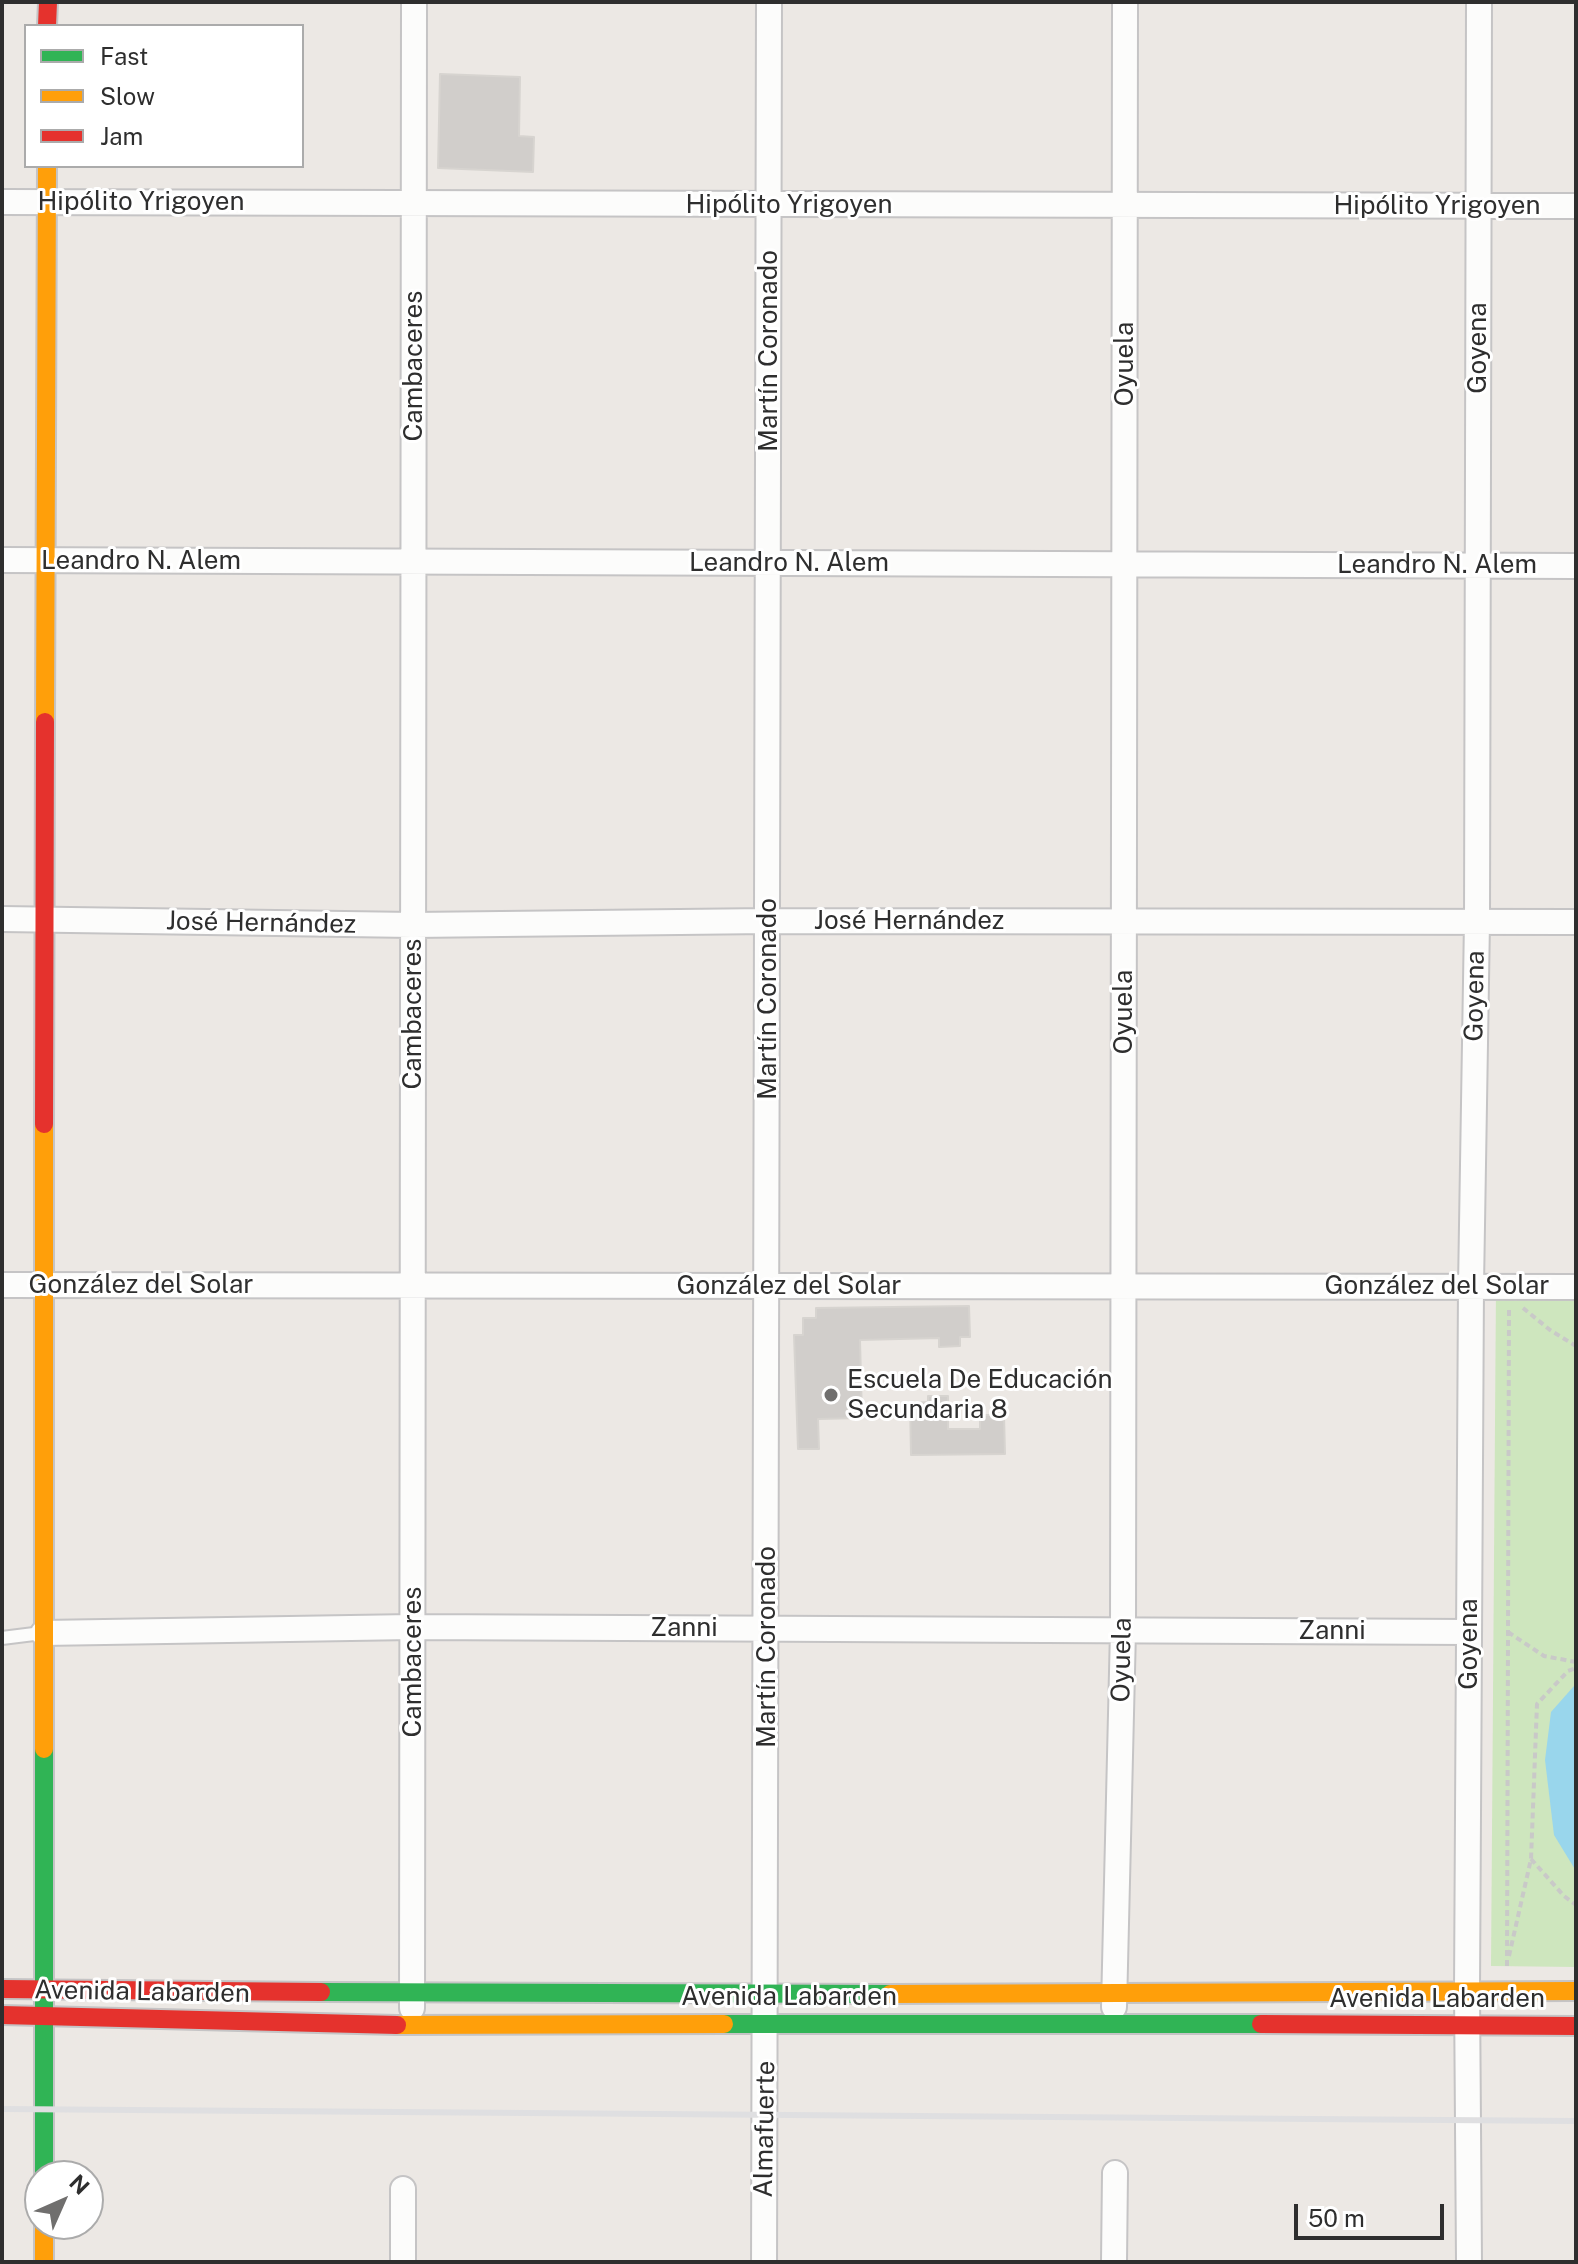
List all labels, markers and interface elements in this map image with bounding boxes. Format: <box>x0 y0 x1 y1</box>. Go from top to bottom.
legend <box>24 24 304 168</box>
text: Fast <box>100 42 148 70</box>
text: Slow <box>100 82 155 110</box>
text: Jam <box>100 122 143 150</box>
street label: Hipólito Yrigoyen <box>37 186 245 218</box>
street label: Hipólito Yrigoyen <box>685 189 893 221</box>
street label: Hipólito Yrigoyen <box>1333 190 1541 222</box>
street label: Martín Coronado <box>753 250 785 452</box>
street label: Cambaceres <box>398 291 430 441</box>
street label: Goyena <box>1462 302 1494 394</box>
street label: Oyuela <box>1109 322 1141 406</box>
street label: Leandro N. Alem <box>41 545 241 577</box>
street label: Leandro N. Alem <box>689 547 889 579</box>
street label: Leandro N. Alem <box>1337 549 1537 581</box>
street label: Martín Coronado <box>752 898 784 1100</box>
street label: José Hernández <box>814 905 1004 937</box>
street label: José Hernández <box>166 906 356 940</box>
street label: Cambaceres <box>397 939 429 1089</box>
street label: Goyena <box>1459 950 1491 1042</box>
street label: Oyuela <box>1108 970 1140 1054</box>
street label: González del Solar <box>28 1269 254 1301</box>
street label: González del Solar <box>676 1270 902 1302</box>
street label: González del Solar <box>1324 1270 1550 1302</box>
place label: Escuela De Educación Secundaria 8 <box>847 1364 1112 1426</box>
marker: Escuela De Educación Secundaria 8 <box>822 1386 840 1404</box>
street label: Martín Coronado <box>751 1546 783 1748</box>
street label: Cambaceres <box>397 1587 429 1737</box>
street label: Goyena <box>1453 1598 1485 1690</box>
street label: Zanni <box>650 1612 718 1644</box>
street label: Zanni <box>1298 1615 1366 1647</box>
street label: Oyuela <box>1106 1617 1138 1703</box>
street label: Avenida Labarden <box>34 1975 250 2009</box>
street label: Avenida Labarden <box>681 1981 897 2013</box>
street label: Avenida Labarden <box>1329 1983 1545 2015</box>
street label: Almafuerte <box>748 2060 782 2198</box>
north arrow <box>24 2160 104 2240</box>
text: N <box>64 2169 95 2200</box>
scale bar <box>1298 2188 1448 2238</box>
text: 50 m <box>1308 2204 1365 2232</box>

